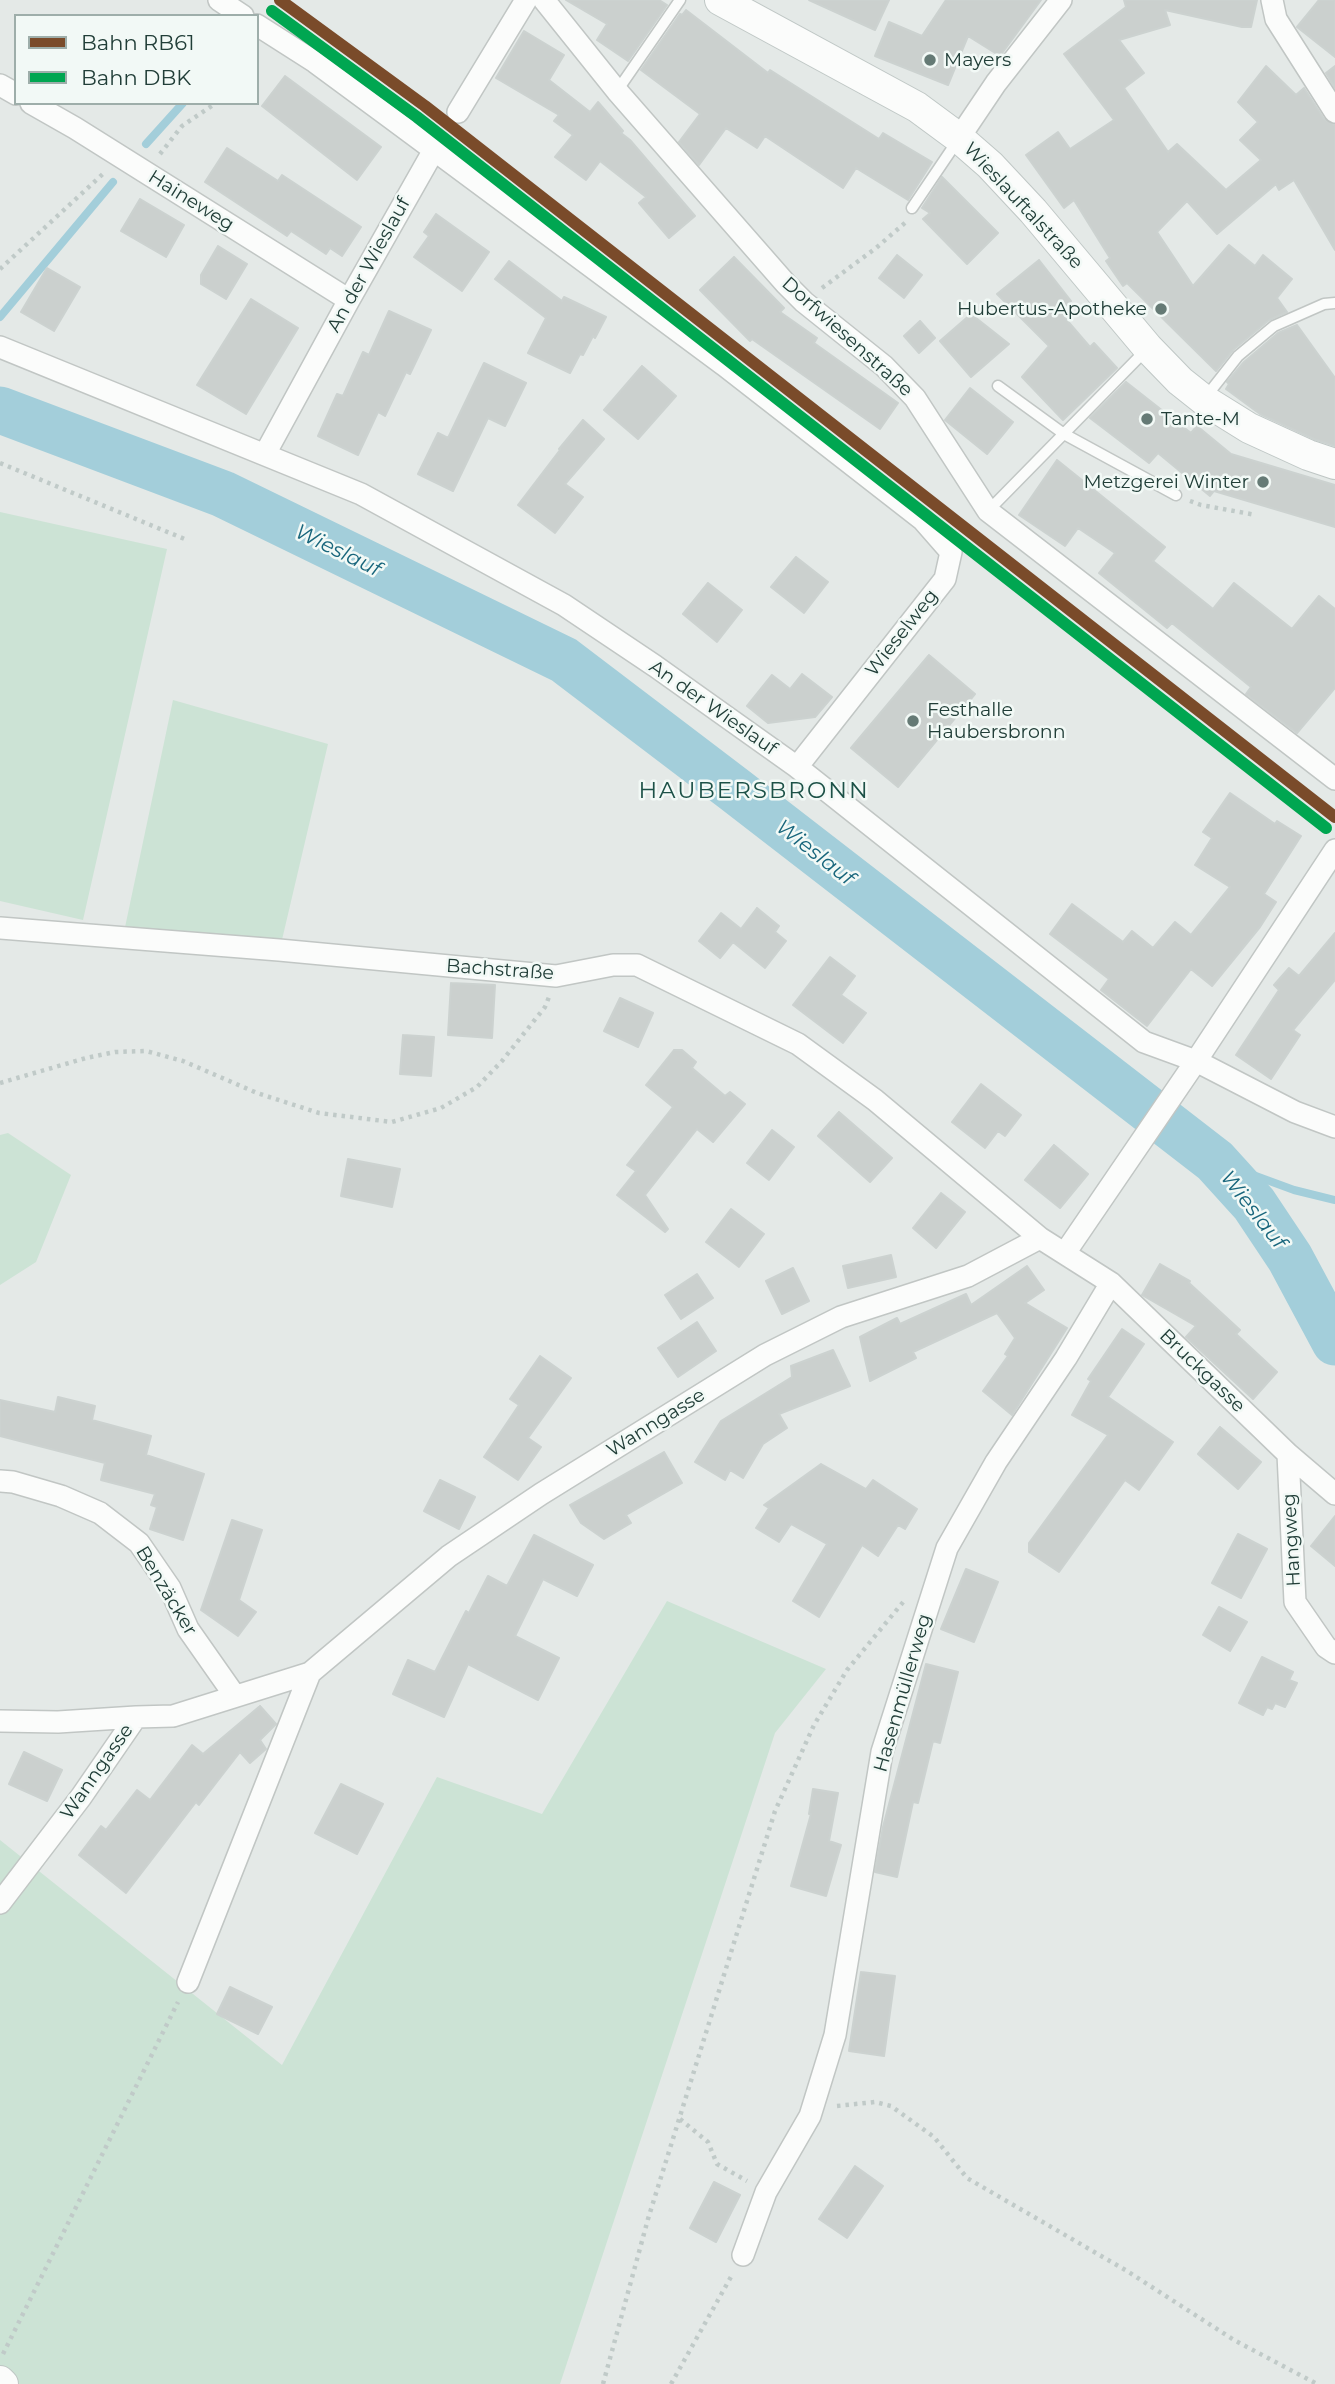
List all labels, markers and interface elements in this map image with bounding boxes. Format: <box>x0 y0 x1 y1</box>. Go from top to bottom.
legend <box>14 14 259 105</box>
text: Bahn RB61 <box>81 30 195 55</box>
place label: Mayers <box>944 49 1011 71</box>
marker: Mayers <box>922 52 938 68</box>
text: Bahn DBK <box>81 65 191 90</box>
street label: Wieslauftalstraße <box>958 138 1088 274</box>
street label: Haineweg <box>144 166 238 236</box>
street label: An der Wieslauf <box>323 194 415 336</box>
street label: Dorfwiesenstraße <box>777 272 917 402</box>
place label: Hubertus-Apotheke <box>957 298 1147 320</box>
marker: Hubertus-Apotheke <box>1153 301 1169 317</box>
place label: Tante-M <box>1161 408 1240 430</box>
marker: Tante-M <box>1139 411 1155 427</box>
place label: Metzgerei Winter <box>1084 471 1249 493</box>
marker: Metzgerei Winter <box>1255 474 1271 490</box>
water label: Wieslauf <box>291 519 385 583</box>
street label: Wieselweg <box>861 585 943 681</box>
street label: An der Wieslauf <box>645 655 781 761</box>
place label: Festhalle Haubersbronn <box>927 699 1065 743</box>
marker: Festhalle Haubersbronn <box>905 713 921 729</box>
district label: HAUBERSBRONN <box>640 777 868 805</box>
water label: Wieslauf <box>771 815 859 891</box>
street label: Bachstraße <box>445 955 555 985</box>
water label: Wieslauf <box>1215 1166 1291 1254</box>
street label: Bruckgasse <box>1154 1324 1250 1418</box>
street label: Wanngasse <box>603 1384 709 1462</box>
street label: Hangweg <box>1278 1493 1306 1587</box>
street label: Benzäcker <box>130 1542 202 1640</box>
street label: Hasenmüllerweg <box>869 1611 937 1775</box>
street label: Wanngasse <box>56 1720 138 1824</box>

